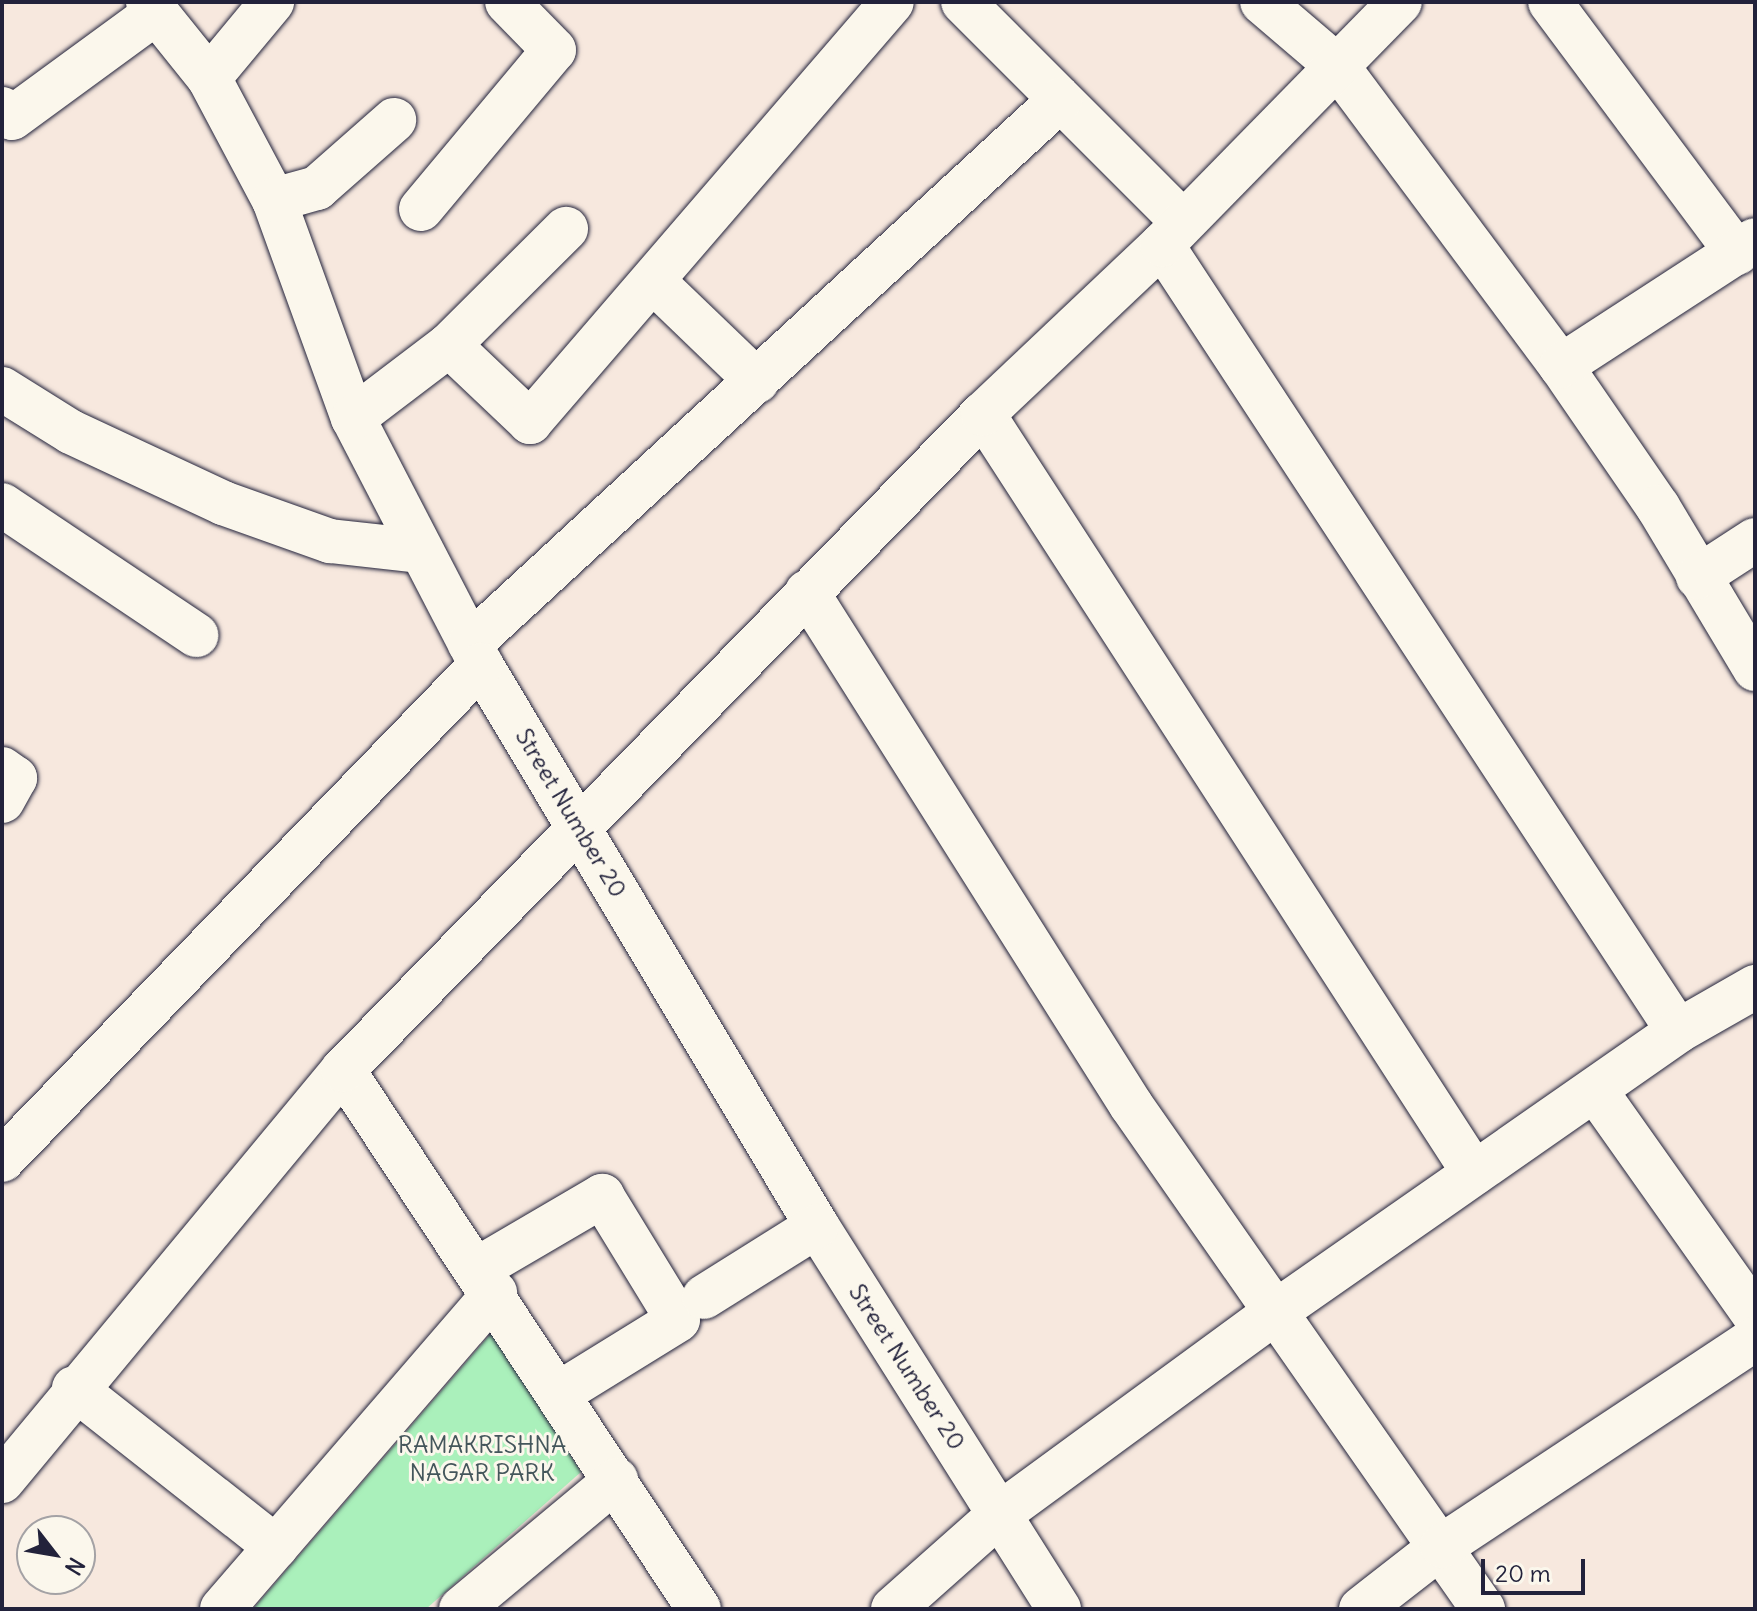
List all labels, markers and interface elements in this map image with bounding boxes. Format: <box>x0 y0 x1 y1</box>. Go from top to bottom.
street label: Street Number 20 <box>509 723 633 903</box>
street label: Street Number 20 <box>843 1279 971 1455</box>
park label: RAMAKRISHNA NAGAR PARK <box>398 1431 566 1487</box>
north arrow <box>16 1515 96 1595</box>
scale bar <box>1485 1543 1589 1593</box>
text: N <box>59 1553 91 1580</box>
text: 20 m <box>1495 1558 1551 1588</box>

